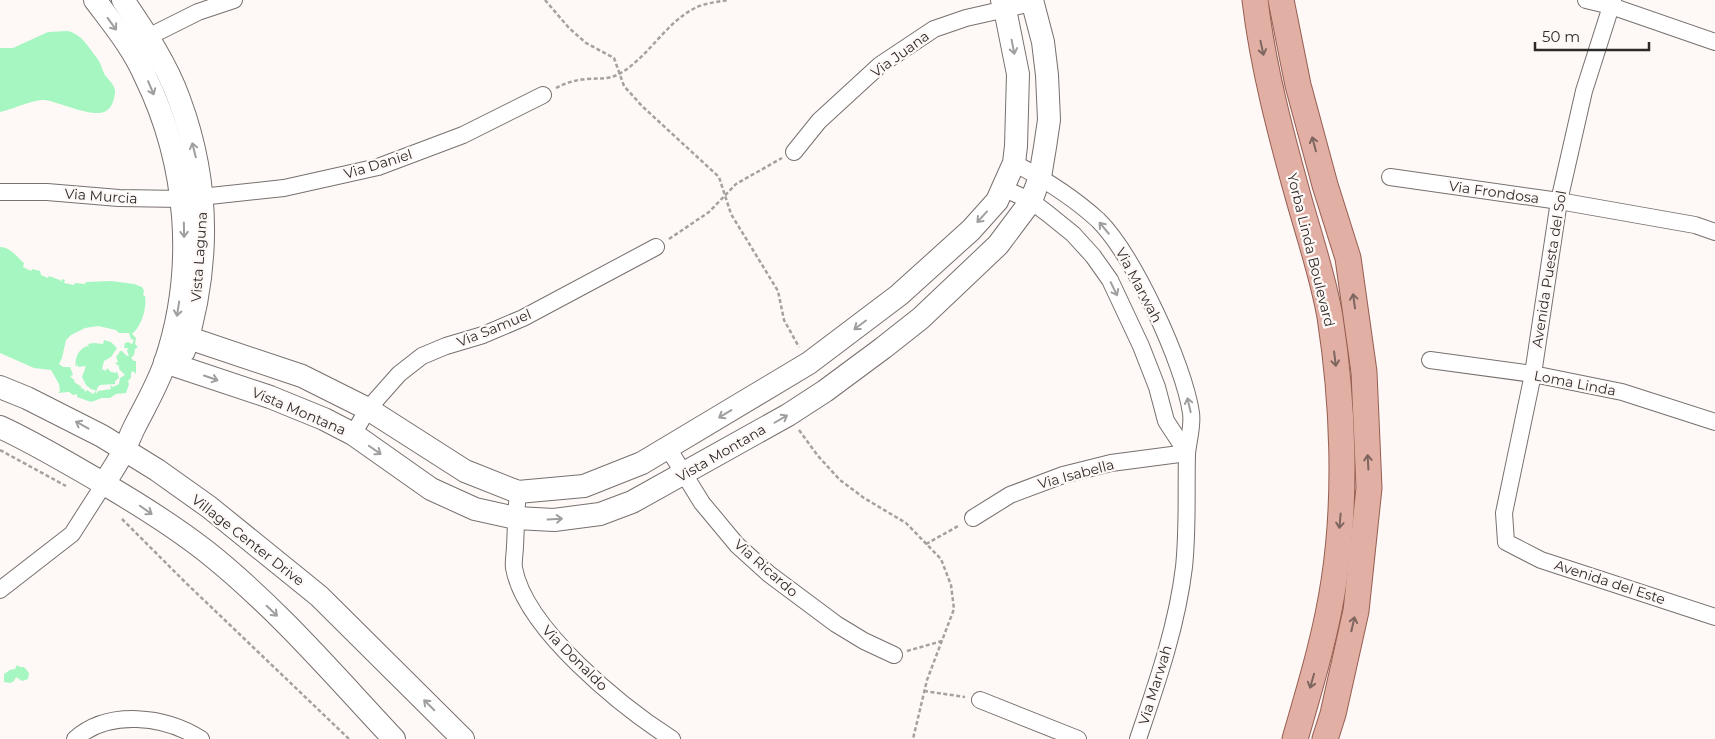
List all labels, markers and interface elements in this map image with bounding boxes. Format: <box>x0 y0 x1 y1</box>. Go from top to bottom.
one-way arrow <box>107 17 117 31</box>
scale bar <box>1535 20 1649 52</box>
street label: Via Juana <box>867 27 933 81</box>
text: 50 m <box>1542 27 1580 46</box>
one-way arrow <box>1009 39 1018 55</box>
one-way arrow <box>1258 40 1267 56</box>
one-way arrow <box>146 80 156 95</box>
one-way arrow <box>1309 136 1318 152</box>
one-way arrow <box>189 142 198 158</box>
street label: Via Daniel <box>342 145 414 183</box>
street label: Yorba Linda Boulevard <box>1283 171 1339 329</box>
street label: Via Frondosa <box>1448 177 1540 207</box>
street label: Via Murcia <box>64 184 138 208</box>
street label: Avenida Puesta del Sol <box>1528 189 1570 349</box>
street label: Vista Laguna <box>187 211 211 303</box>
one-way arrow <box>976 211 988 224</box>
one-way arrow <box>179 222 189 238</box>
one-way arrow <box>1099 222 1110 235</box>
street label: Via Marwah <box>1112 244 1166 326</box>
one-way arrow <box>1110 281 1120 296</box>
one-way arrow <box>1349 293 1359 309</box>
one-way arrow <box>173 301 183 317</box>
street label: Via Samuel <box>454 305 534 351</box>
one-way arrow <box>854 319 867 330</box>
one-way arrow <box>1330 351 1340 367</box>
street label: Loma Linda <box>1533 366 1617 400</box>
one-way arrow <box>203 374 219 383</box>
street label: Vista Montana <box>249 383 349 439</box>
one-way arrow <box>1184 397 1193 413</box>
one-way arrow <box>718 409 732 419</box>
one-way arrow <box>773 413 787 423</box>
one-way arrow <box>75 420 90 430</box>
street label: Vista Montana <box>673 420 769 486</box>
one-way arrow <box>368 445 382 455</box>
street label: Via Isabella <box>1036 455 1116 493</box>
one-way arrow <box>1363 455 1373 471</box>
street label: Village Center Drive <box>188 490 308 590</box>
one-way arrow <box>139 505 153 515</box>
one-way arrow <box>1335 513 1345 529</box>
one-way arrow <box>547 515 563 524</box>
street label: Via Ricardo <box>730 535 802 601</box>
street label: Avenida del Este <box>1552 556 1668 608</box>
one-way arrow <box>266 605 279 617</box>
one-way arrow <box>1349 616 1358 632</box>
street label: Via Donaldo <box>538 621 612 695</box>
street label: Via Marwah <box>1134 643 1176 727</box>
one-way arrow <box>1306 673 1316 689</box>
one-way arrow <box>423 699 435 711</box>

